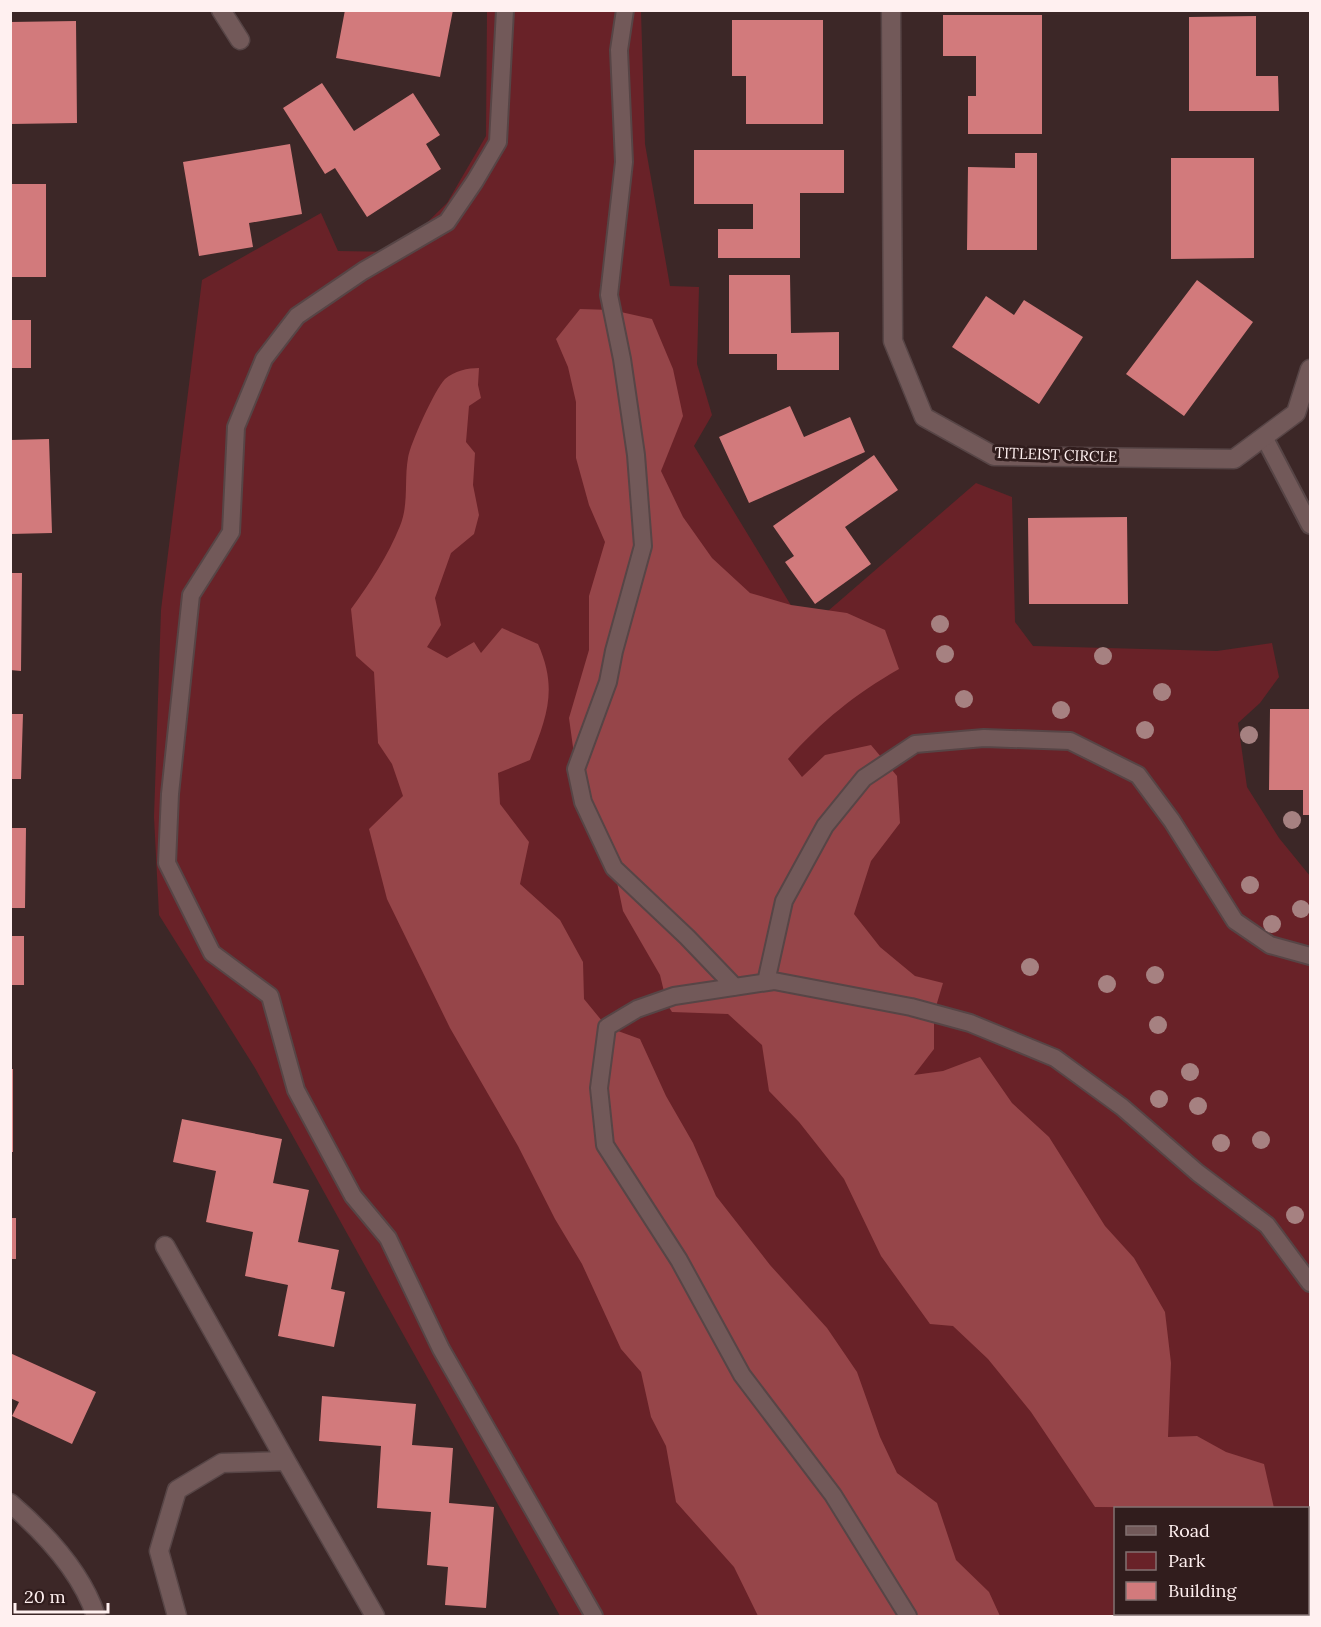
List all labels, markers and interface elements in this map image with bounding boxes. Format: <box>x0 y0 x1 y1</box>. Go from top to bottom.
street label: TITLEIST CIRCLE <box>994 443 1118 466</box>
legend <box>1114 1507 1309 1615</box>
text: Road <box>1168 1519 1210 1542</box>
text: Park <box>1168 1549 1206 1572</box>
scale bar <box>15 1576 108 1614</box>
text: Building <box>1168 1579 1238 1602</box>
text: 20 m <box>24 1585 66 1608</box>

